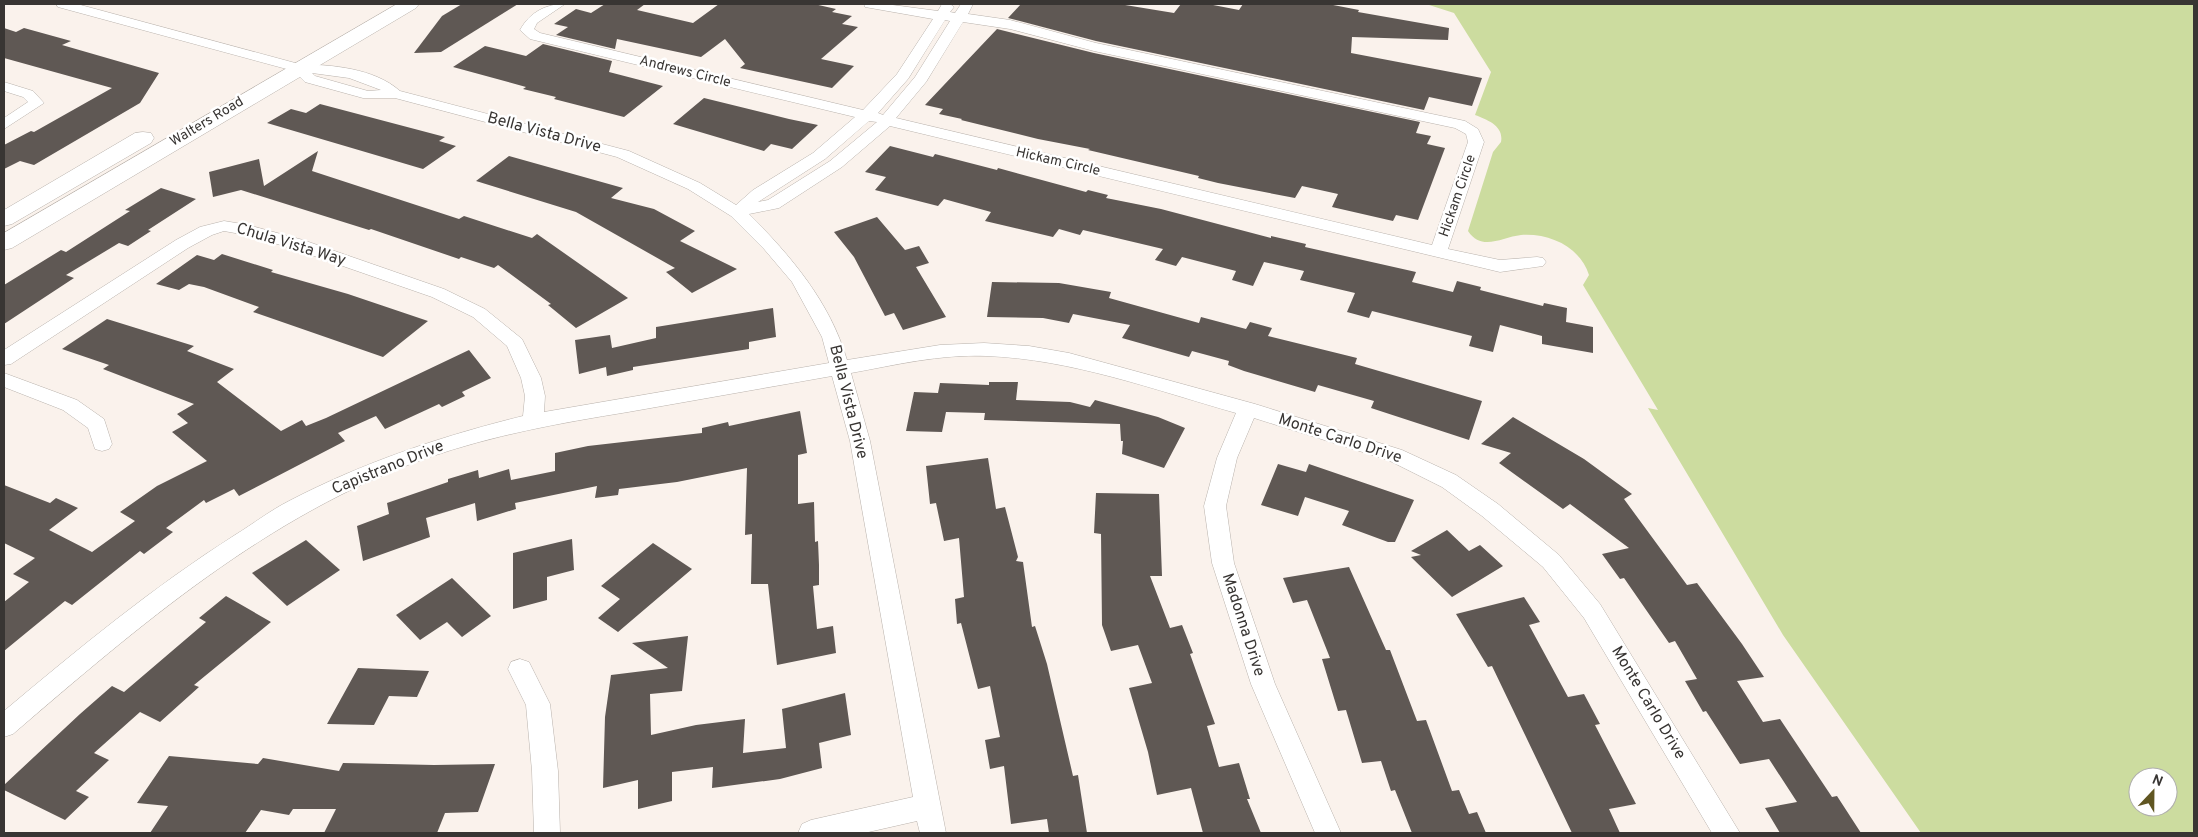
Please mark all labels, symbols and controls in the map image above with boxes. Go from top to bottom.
street label: Andrews Circle [637,52,733,92]
street label: Walters Road [167,93,247,151]
street label: Bella Vista Drive [485,108,603,158]
street label: Hickam Circle [1014,144,1102,180]
street label: Hickam Circle [1436,153,1480,239]
street label: Chula Vista Way [234,219,348,271]
street label: Bella Vista Drive [824,343,872,461]
street label: Monte Carlo Drive [1276,410,1404,468]
street label: Capistrano Drive [329,436,447,500]
street label: Madonna Drive [1217,571,1269,679]
street label: Monte Carlo Drive [1606,643,1690,763]
north arrow [2128,767,2178,817]
text: N [2149,772,2165,791]

